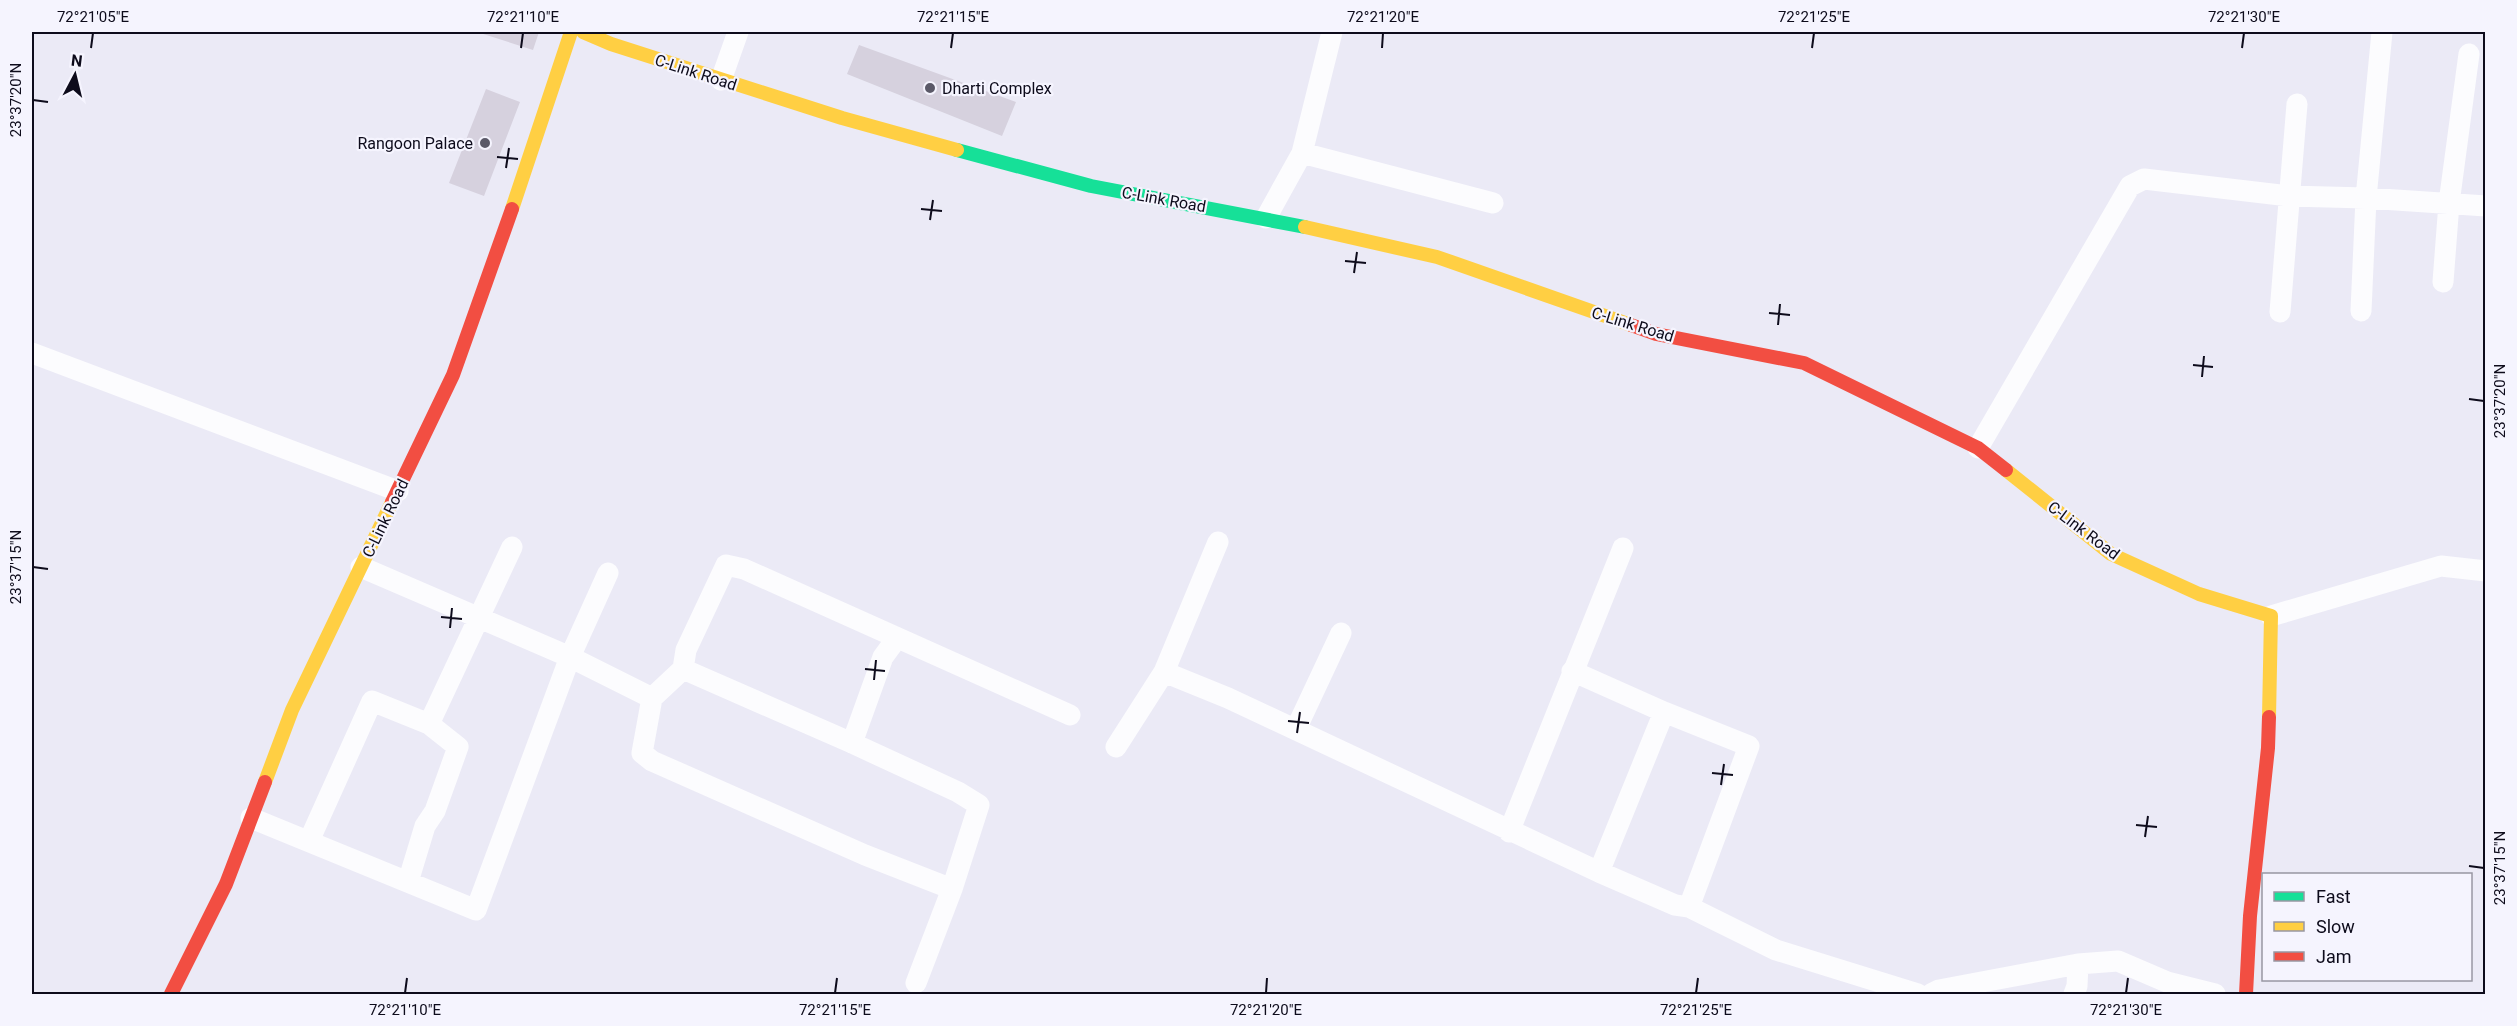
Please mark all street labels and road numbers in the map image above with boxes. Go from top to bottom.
street label: C-Link Road [653,50,739,95]
street label: C-Link Road [1120,183,1207,216]
street label: C-Link Road [1589,303,1676,346]
street label: C-Link Road [358,476,413,561]
street label: C-Link Road [2044,497,2123,564]

